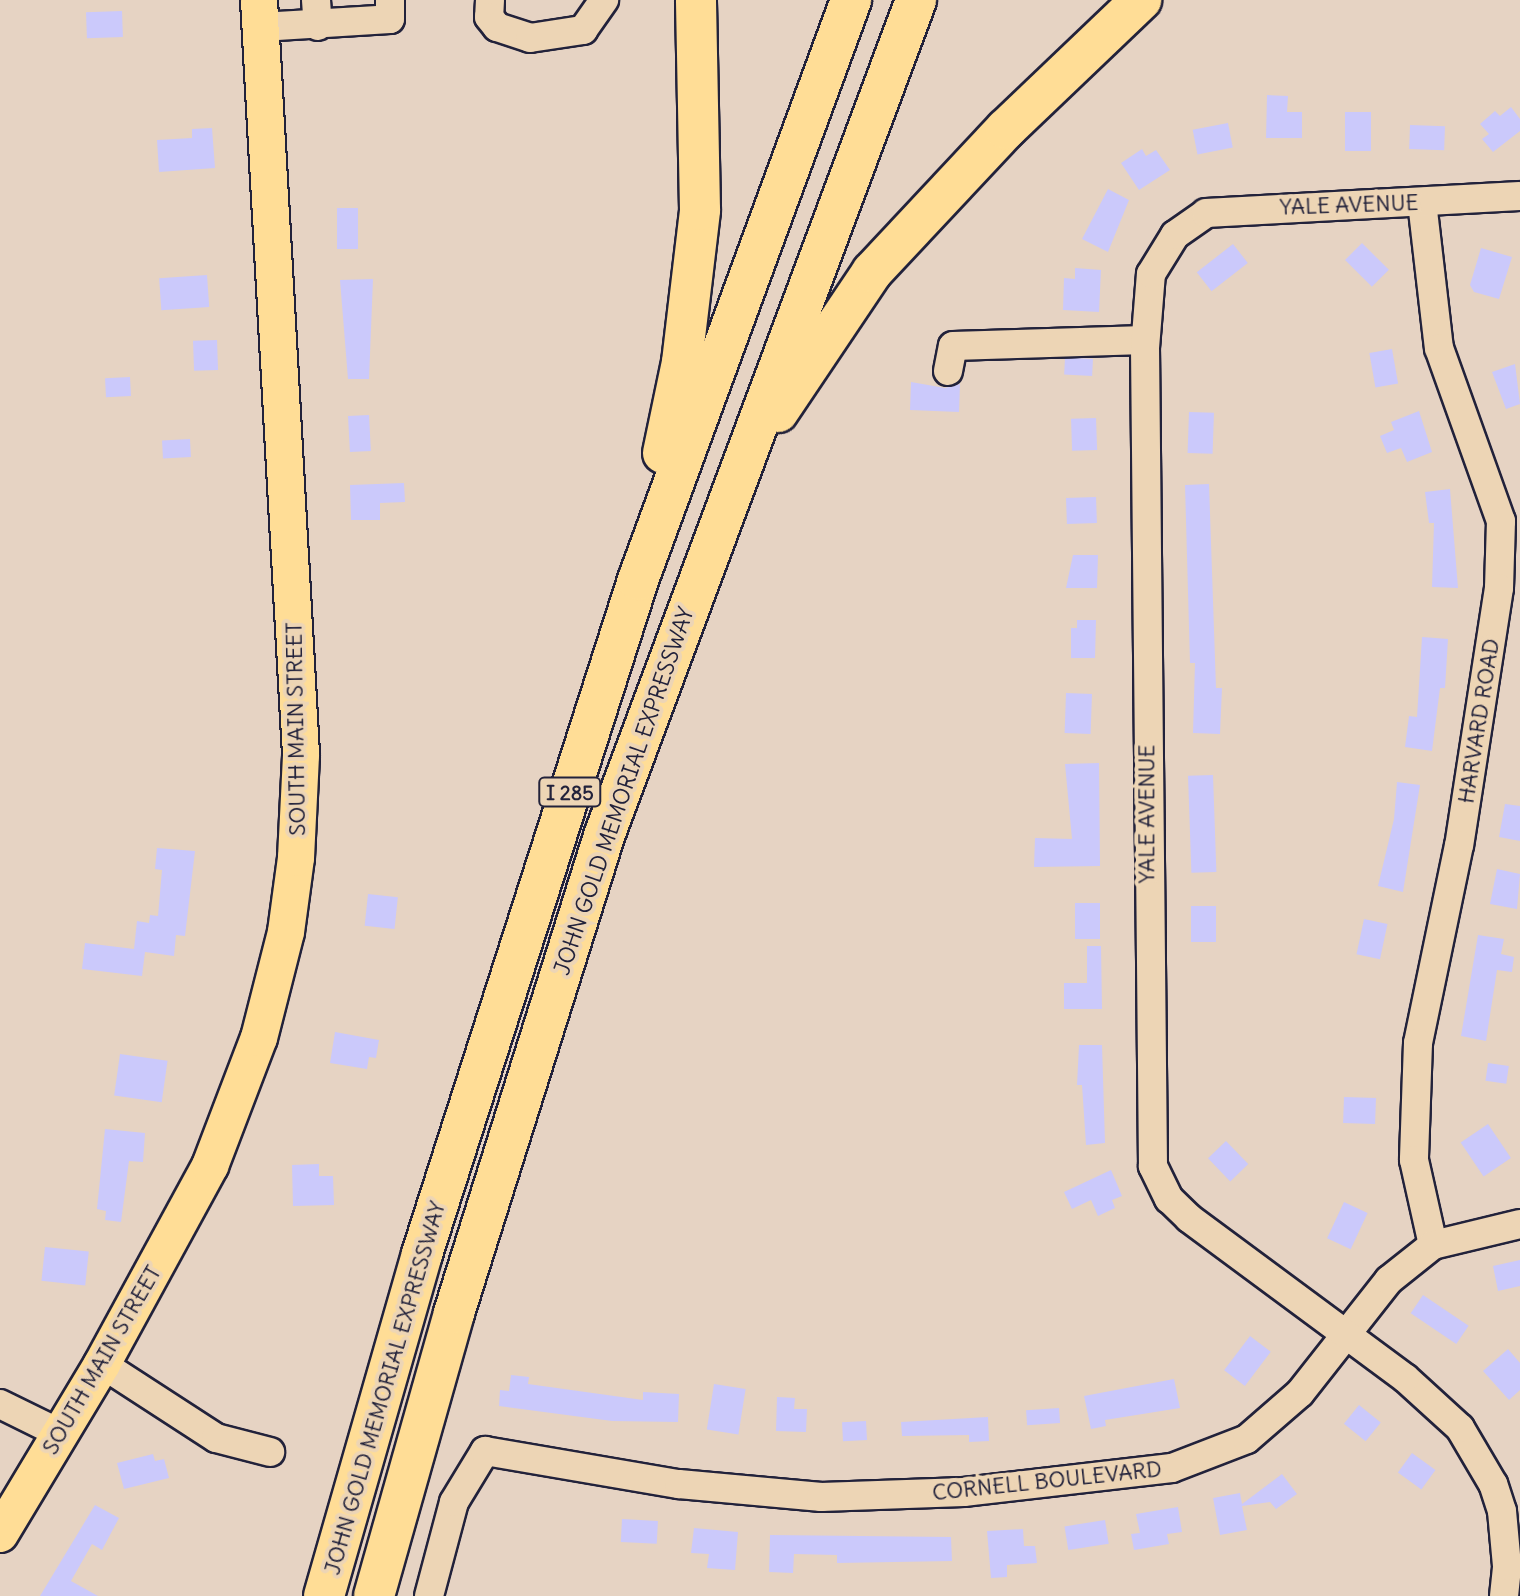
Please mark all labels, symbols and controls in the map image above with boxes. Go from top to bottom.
street label: YALE AVENUE [1279,189,1419,221]
street label: JOHN GOLD MEMORIAL EXPRESSWAY [549,604,699,978]
street label: SOUTH MAIN STREET [281,622,311,836]
street label: HARVARD ROAD [1453,637,1505,805]
street label: YALE AVENUE [1134,745,1160,883]
road number: I 285 [538,776,602,808]
street label: JOHN GOLD MEMORIAL EXPRESSWAY [319,1198,451,1578]
street label: SOUTH MAIN STREET [37,1261,167,1459]
street label: CORNELL BOULEVARD [931,1456,1163,1506]

